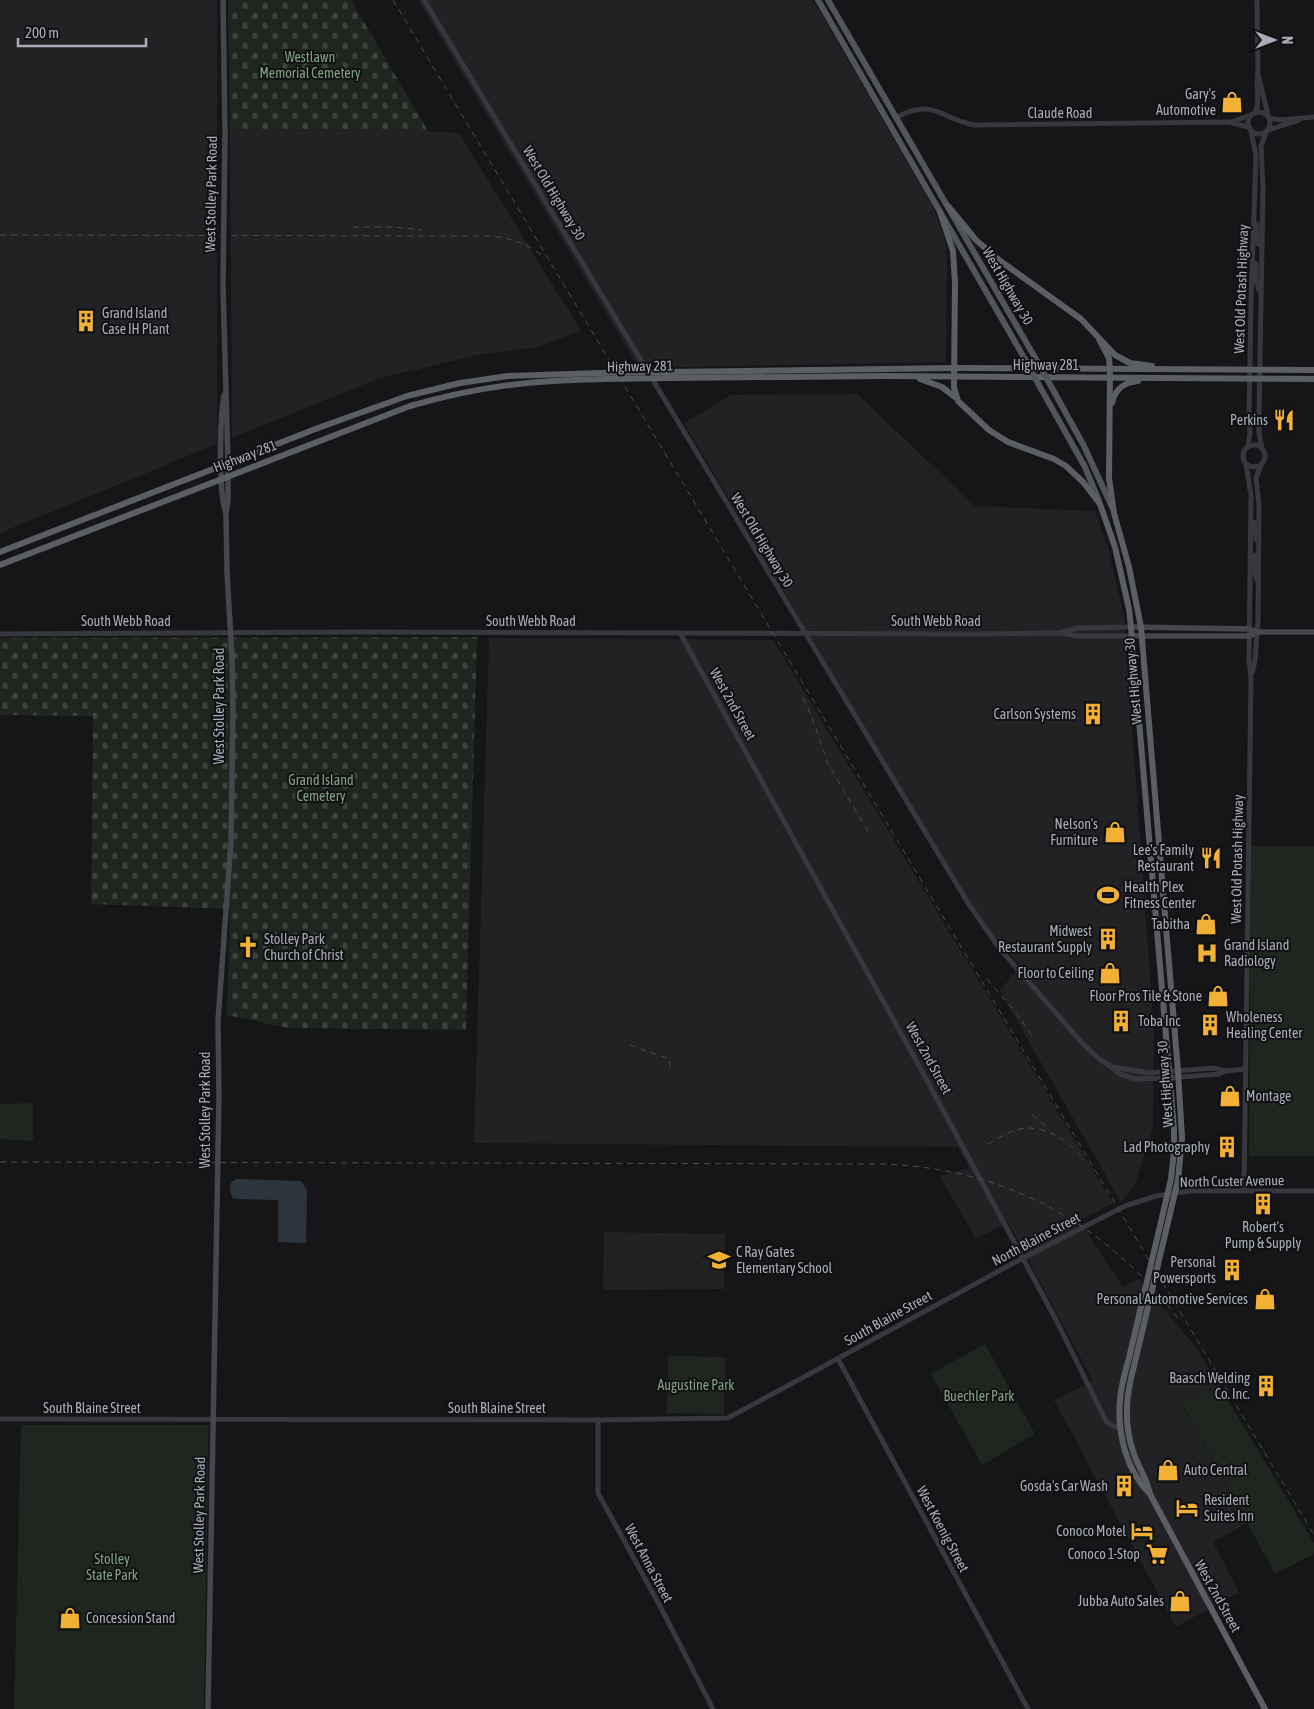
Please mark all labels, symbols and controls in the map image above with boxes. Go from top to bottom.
scale bar [18,15,145,47]
north arrow [1249,15,1299,65]
text: 200 m [25,24,59,41]
text: N [1279,36,1295,44]
park label: Westlawn Memorial Cemetery [259,49,361,81]
place label: Gary's Automotive [1156,86,1216,118]
shop icon: Gary's Automotive [1219,89,1245,115]
street label: Claude Road [1028,105,1092,121]
street label: West Stolley Park Road [202,136,220,252]
street label: West Old Highway 30 [520,143,589,243]
street label: West Old Potash Highway [1231,224,1251,354]
street label: West Highway 30 [979,244,1037,328]
place label: Grand Island Case IH Plant [102,305,170,337]
building icon: Grand Island Case IH Plant [73,308,99,334]
street label: Highway 281 [607,357,673,375]
street label: Highway 281 [1013,357,1079,373]
restaurant icon: Perkins [1271,407,1297,433]
place label: Perkins [1230,412,1268,428]
street label: Highway 281 [211,437,279,475]
street label: West Old Highway 30 [728,490,797,590]
street label: South Webb Road [81,613,171,629]
street label: South Webb Road [486,613,576,629]
street label: South Webb Road [891,613,981,629]
street label: West Highway 30 [1121,637,1145,725]
street label: West Stolley Park Road [211,648,227,764]
street label: West 2nd Street [707,665,759,743]
building icon: Carlson Systems [1080,701,1106,727]
place label: Carlson Systems [993,706,1076,722]
park label: Grand Island Cemetery [288,772,354,804]
street label: West Old Potash Highway [1228,794,1246,924]
place label: Nelson's Furniture [1050,816,1098,848]
shop icon: Nelson's Furniture [1102,819,1128,845]
place label: Lee's Family Restaurant [1133,842,1194,874]
restaurant icon: Lee's Family Restaurant [1198,845,1224,871]
place label: Health Plex Fitness Center [1124,879,1197,911]
sports icon: Health Plex Fitness Center [1095,882,1121,908]
shop icon: Tabitha [1193,911,1219,937]
place label: Tabitha [1151,916,1190,932]
place label: Midwest Restaurant Supply [998,923,1092,955]
building icon: Midwest Restaurant Supply [1095,926,1121,952]
place label: Stolley Park Church of Christ [264,931,344,963]
church icon: Stolley Park Church of Christ [235,934,261,960]
place label: Grand Island Radiology [1224,937,1289,969]
hospital icon: Grand Island Radiology [1194,940,1220,966]
shop icon: Floor to Ceiling [1097,960,1123,986]
place label: Floor to Ceiling [1018,965,1094,981]
shop icon: Floor Pros Tile & Stone [1205,983,1231,1009]
place label: Floor Pros Tile & Stone [1090,988,1202,1004]
building icon: Toba Inc [1108,1008,1134,1034]
place label: Wholeness Healing Center [1226,1009,1303,1041]
building icon: Wholeness Healing Center [1197,1012,1223,1038]
place label: Toba Inc [1138,1013,1181,1029]
street label: West 2nd Street [903,1019,955,1097]
street label: West Highway 30 [1154,1040,1176,1128]
street label: West Stolley Park Road [197,1052,213,1168]
shop icon: Montage [1217,1083,1243,1109]
place label: Montage [1246,1088,1291,1104]
building icon: Lad Photography [1214,1134,1240,1160]
place label: Lad Photography [1123,1139,1210,1155]
street label: North Custer Avenue [1180,1172,1284,1190]
building icon: Robert's Pump & Supply [1250,1191,1276,1217]
street label: North Blaine Street [989,1209,1083,1269]
place label: Robert's Pump & Supply [1225,1219,1302,1251]
place label: C Ray Gates Elementary School [736,1244,832,1276]
school or university icon: C Ray Gates Elementary School [706,1247,732,1273]
place label: Personal Powersports [1153,1254,1216,1286]
building icon: Personal Powersports [1219,1257,1245,1283]
shop icon: Personal Automotive Services [1252,1286,1278,1312]
street label: South Blaine Street [841,1287,935,1349]
place label: Personal Automotive Services [1097,1291,1248,1307]
place label: Baasch Welding Co. Inc. [1169,1370,1250,1402]
building icon: Baasch Welding Co. Inc. [1253,1373,1279,1399]
park label: Augustine Park [657,1377,735,1393]
park label: Buechler Park [943,1388,1015,1404]
street label: South Blaine Street [43,1400,141,1416]
street label: South Blaine Street [448,1400,546,1416]
street label: West Stolley Park Road [190,1457,208,1573]
shop icon: Auto Central [1155,1457,1181,1483]
place label: Auto Central [1184,1462,1248,1478]
building icon: Gosda's Car Wash [1111,1473,1137,1499]
place label: Gosda's Car Wash [1020,1478,1108,1494]
street label: West Koenig Street [914,1483,972,1575]
place label: Resident Suites Inn [1204,1492,1254,1524]
hotel icon: Resident Suites Inn [1174,1495,1200,1521]
hotel icon: Conoco Motel [1129,1518,1155,1544]
street label: West Anna Street [622,1521,676,1605]
place label: Conoco Motel [1056,1523,1126,1539]
supermarket icon: Conoco 1-Stop [1144,1541,1170,1567]
place label: Conoco 1-Stop [1068,1546,1140,1562]
park label: Stolley State Park [86,1551,138,1583]
street label: West 2nd Street [1192,1557,1244,1635]
shop icon: Jubba Auto Sales [1167,1588,1193,1614]
place label: Jubba Auto Sales [1078,1593,1164,1609]
shop icon: Concession Stand [57,1605,83,1631]
place label: Concession Stand [86,1610,175,1626]

